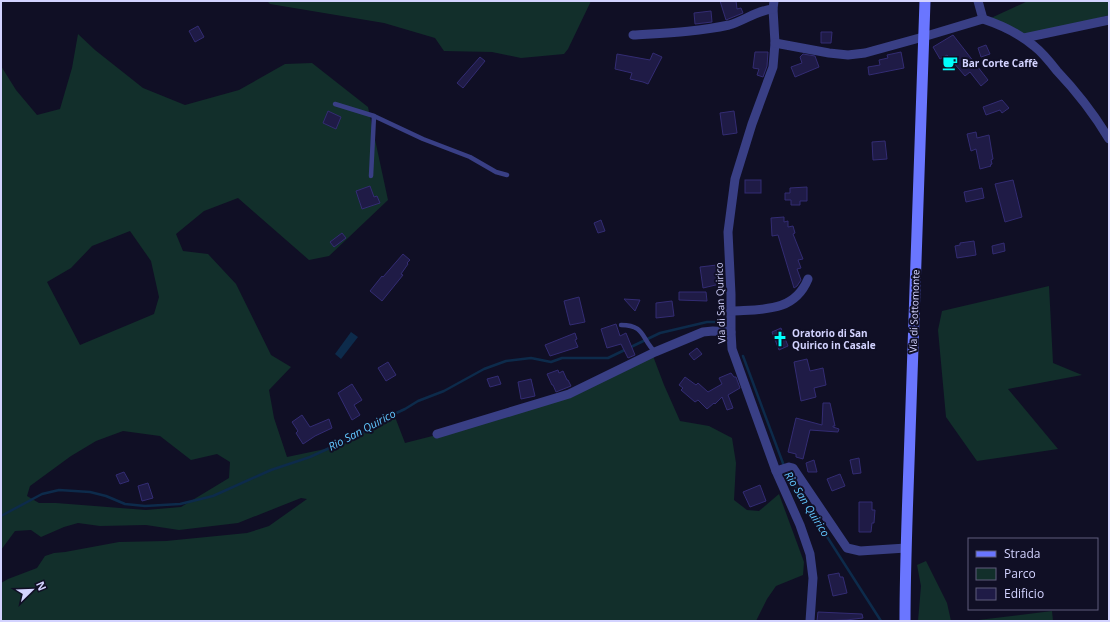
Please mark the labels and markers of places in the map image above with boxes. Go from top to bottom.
cafe icon: Bar Corte Caffè [941,54,959,72]
place label: Bar Corte Caffè [962,56,1038,70]
place label: Oratorio di San Quirico in Casale [792,326,876,352]
church icon: Oratorio di San Quirico in Casale [771,330,789,348]

